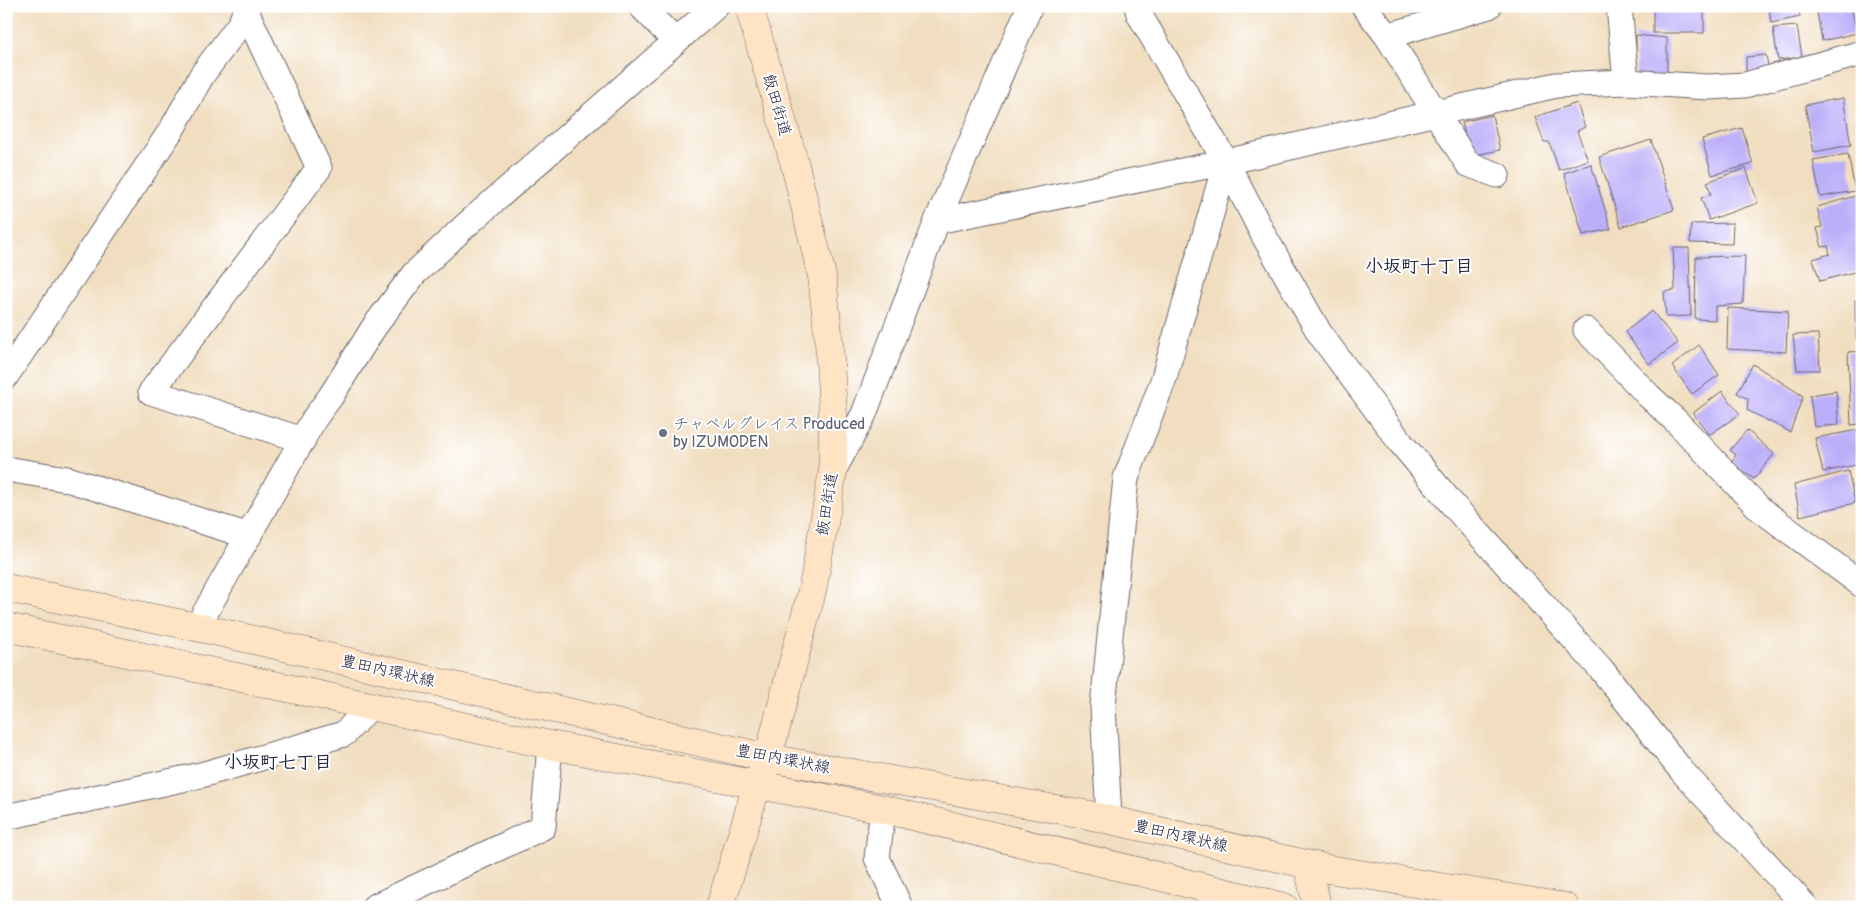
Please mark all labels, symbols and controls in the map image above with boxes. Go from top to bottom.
street label: 飯田街道 [759,71,795,139]
district label: 小坂町十丁目 [1365,255,1473,278]
place label: チャペルグレイス Produced by IZUMODEN [673,414,865,452]
marker: チャペルグレイス Produced by IZUMODEN [657,427,669,439]
street label: 飯田街道 [812,471,842,537]
street label: 豊田内環状線 [339,650,437,692]
street label: 豊田内環状線 [734,740,832,778]
district label: 小坂町七丁目 [224,751,332,774]
street label: 豊田内環状線 [1132,815,1230,857]

